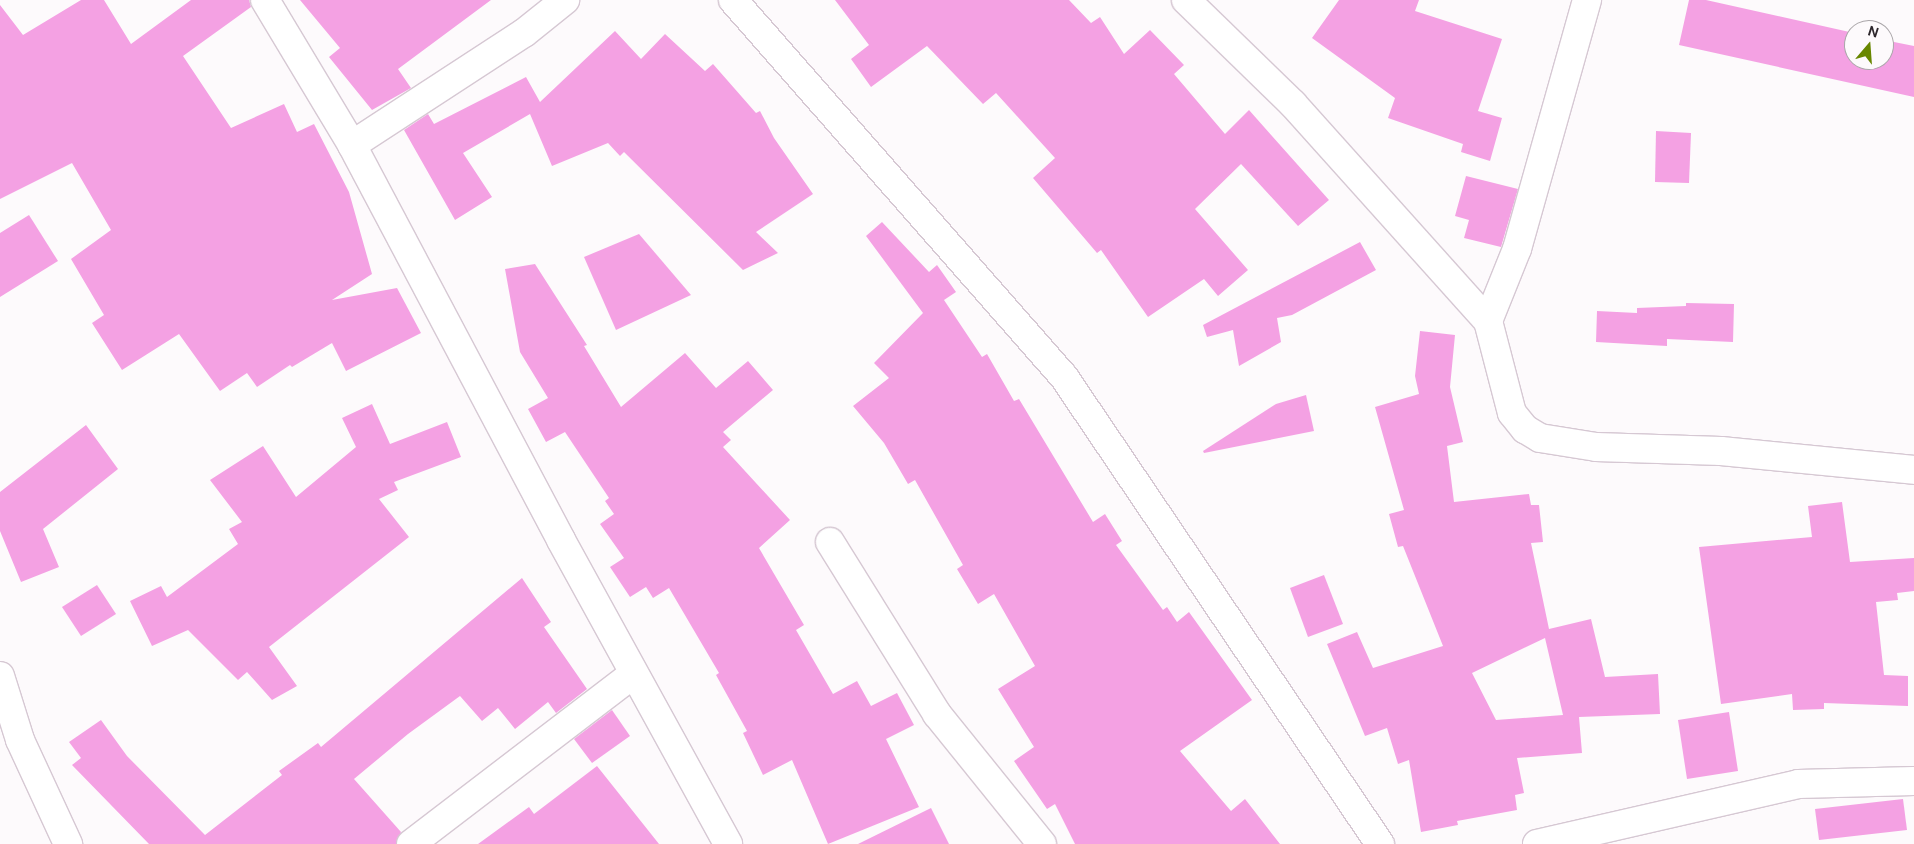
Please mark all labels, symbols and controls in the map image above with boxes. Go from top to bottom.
north arrow [1844,20,1894,70]
text: N [1866,22,1881,42]

